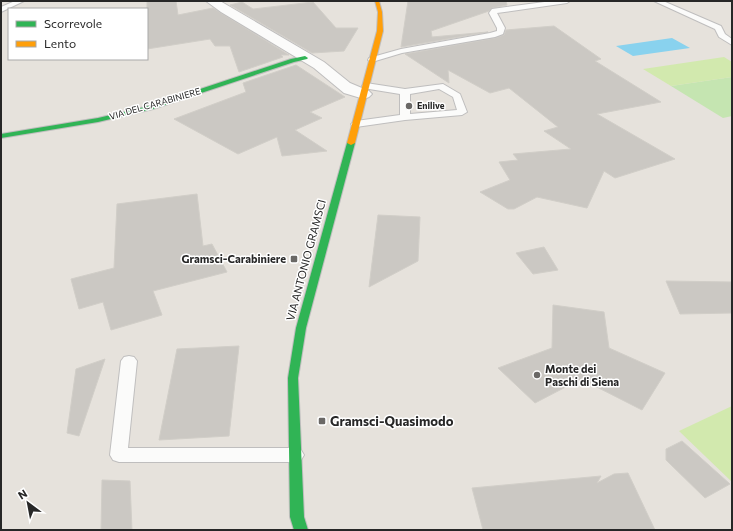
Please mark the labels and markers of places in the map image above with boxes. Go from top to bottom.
place label: Enilive [417,100,445,111]
marker: Enilive [404,101,414,111]
place label: Gramsci-Carabiniere [181,252,286,265]
marker: Gramsci-Carabiniere [289,254,299,264]
place label: Monte dei Paschi di Siena [545,362,619,388]
marker: Monte dei Paschi di Siena [532,370,542,380]
place label: Gramsci-Quasimodo [330,413,454,429]
marker: Gramsci-Quasimodo [317,416,327,426]

